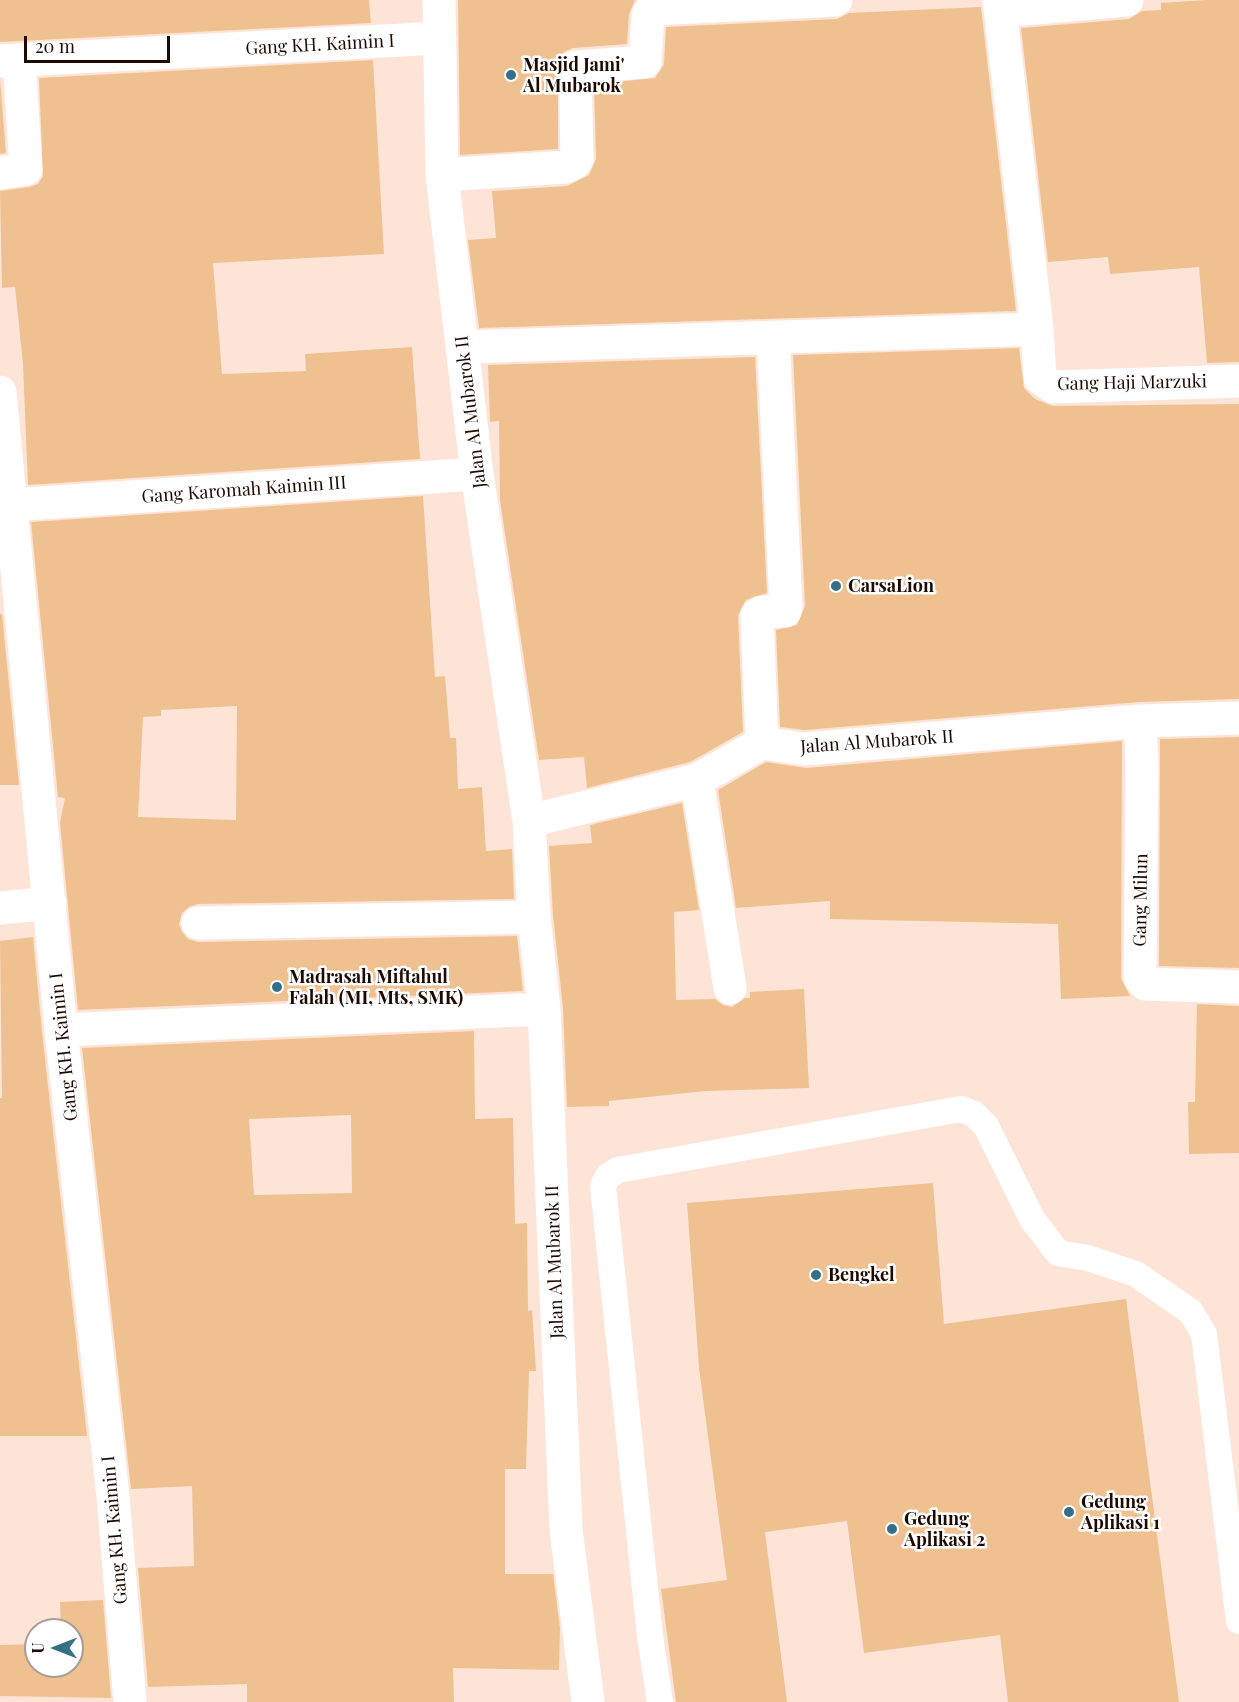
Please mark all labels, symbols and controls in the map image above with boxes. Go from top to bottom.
scale bar [27,24,172,62]
street label: Gang KH. Kaimin I [245,30,395,60]
text: 20 m [35,34,75,58]
place label: Masjid Jami' Al Mubarok [523,54,624,97]
marker: Masjid Jami' Al Mubarok [504,68,518,82]
street label: Jalan Al Mubarok II [451,334,491,490]
street label: Gang Haji Marzuki [1057,371,1207,395]
street label: Gang Karomah Kaimin III [141,472,347,508]
place label: CarsaLion [848,575,934,597]
marker: CarsaLion [829,579,843,593]
street label: Jalan Al Mubarok II [800,726,954,758]
street label: Gang Milun [1129,853,1153,947]
place label: Madrasah Miftahul Falah (MI, Mts, SMK) [289,966,463,1008]
street label: Gang KH. Kaimin I [45,972,83,1122]
marker: Madrasah Miftahul Falah (MI, Mts, SMK) [270,980,284,994]
street label: Jalan Al Mubarok II [542,1185,568,1339]
place label: Bengkel [828,1264,895,1286]
marker: Bengkel [809,1268,823,1282]
street label: Gang KH. Kaimin I [98,1455,132,1605]
place label: Gedung Aplikasi 1 [1081,1491,1160,1534]
marker: Gedung Aplikasi 1 [1062,1505,1076,1519]
place label: Gedung Aplikasi 2 [904,1508,985,1550]
marker: Gedung Aplikasi 2 [885,1522,899,1536]
north arrow [24,1618,84,1678]
text: U [27,1642,48,1654]

